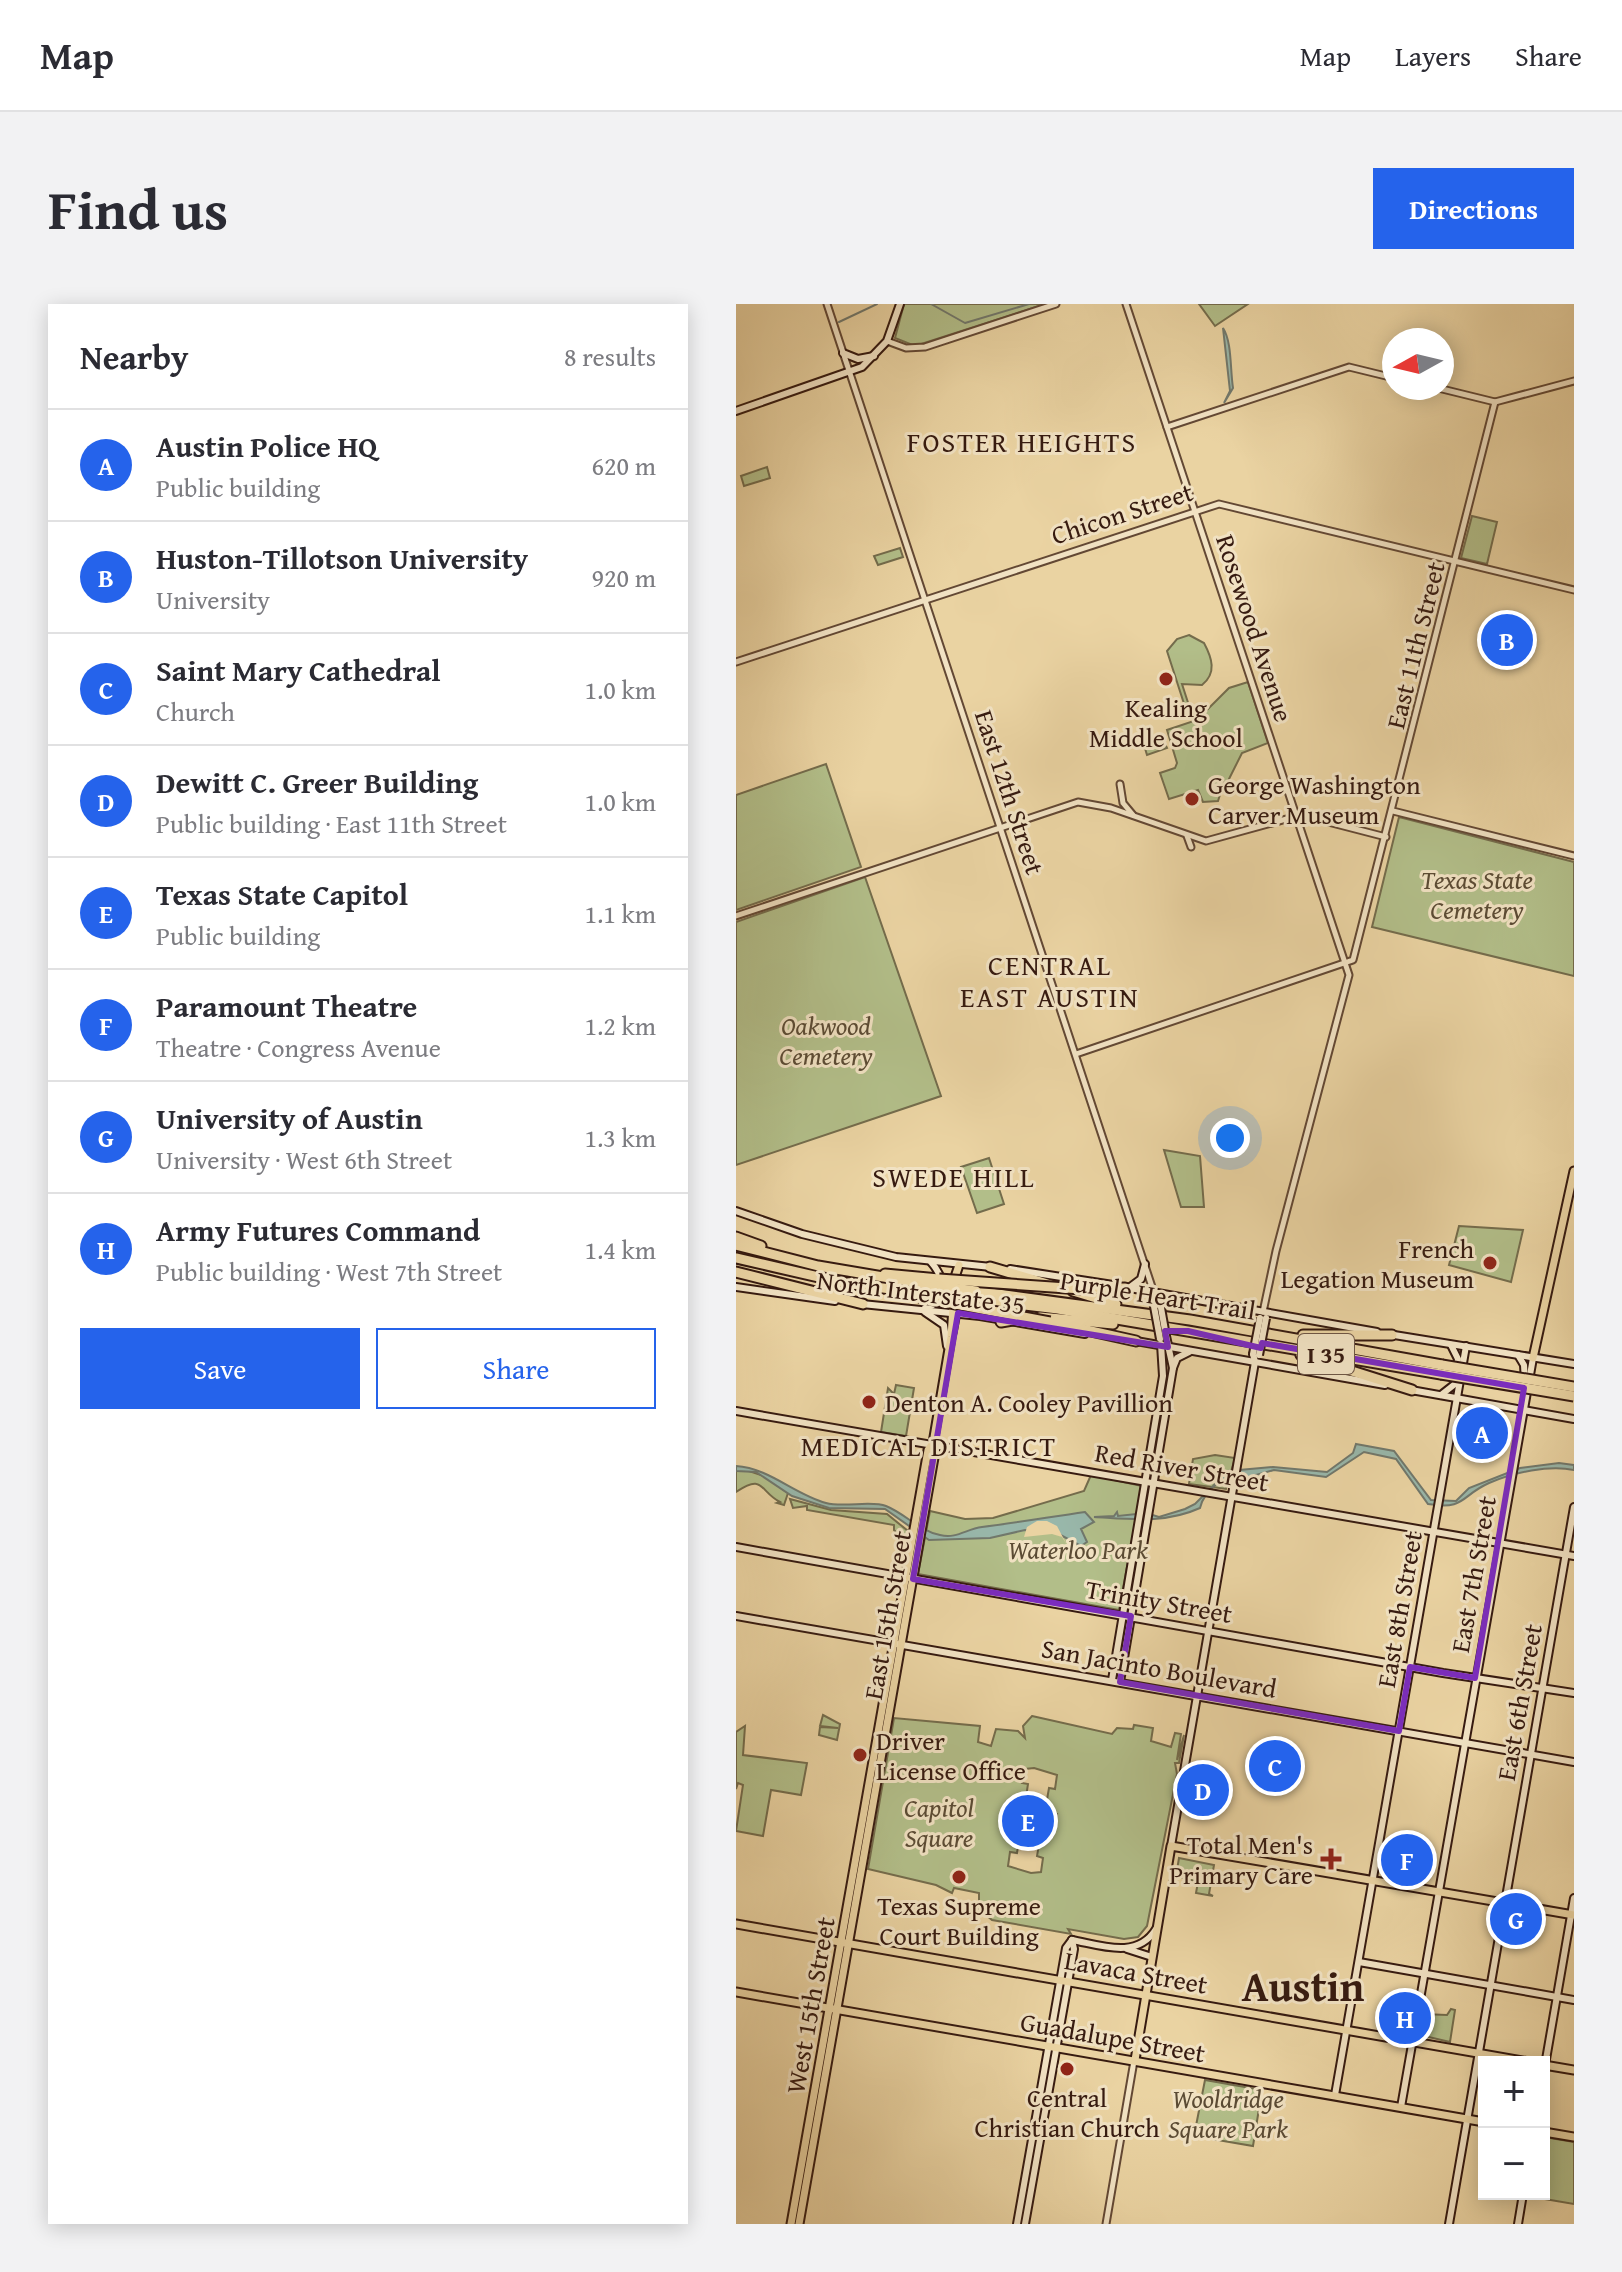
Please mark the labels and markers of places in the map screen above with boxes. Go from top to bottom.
pin: B [1481,610,1533,670]
marker: Kealing Middle School [1157,670,1175,688]
place label: Kealing Middle School [1089,688,1243,757]
place label: George Washington Carver Museum [1208,765,1421,834]
marker: George Washington Carver Museum [1183,790,1201,808]
place label: French Legation Museum [1281,1229,1474,1298]
marker: French Legation Museum [1481,1254,1499,1272]
place label: Denton A. Cooley Pavillion [885,1383,1173,1422]
marker: Denton A. Cooley Pavillion [860,1393,878,1411]
pin: A [1456,1403,1508,1463]
place label: Driver License Office [876,1721,1026,1790]
pin: C [1249,1736,1301,1796]
marker: Driver License Office [851,1746,869,1764]
pin: D [1177,1760,1229,1820]
pin: E [1002,1791,1054,1851]
place label: Total Men's Primary Care [1169,1825,1313,1894]
pin: F [1381,1830,1433,1890]
marker: Total Men's Primary Care [1320,1848,1342,1870]
marker: Texas Supreme Court Building [950,1868,968,1886]
place label: Texas Supreme Court Building [877,1886,1041,1955]
pin: G [1490,1889,1542,1949]
pin: H [1379,1988,1431,2048]
marker: Central Christian Church [1058,2060,1076,2078]
place label: Central Christian Church [974,2078,1160,2147]

